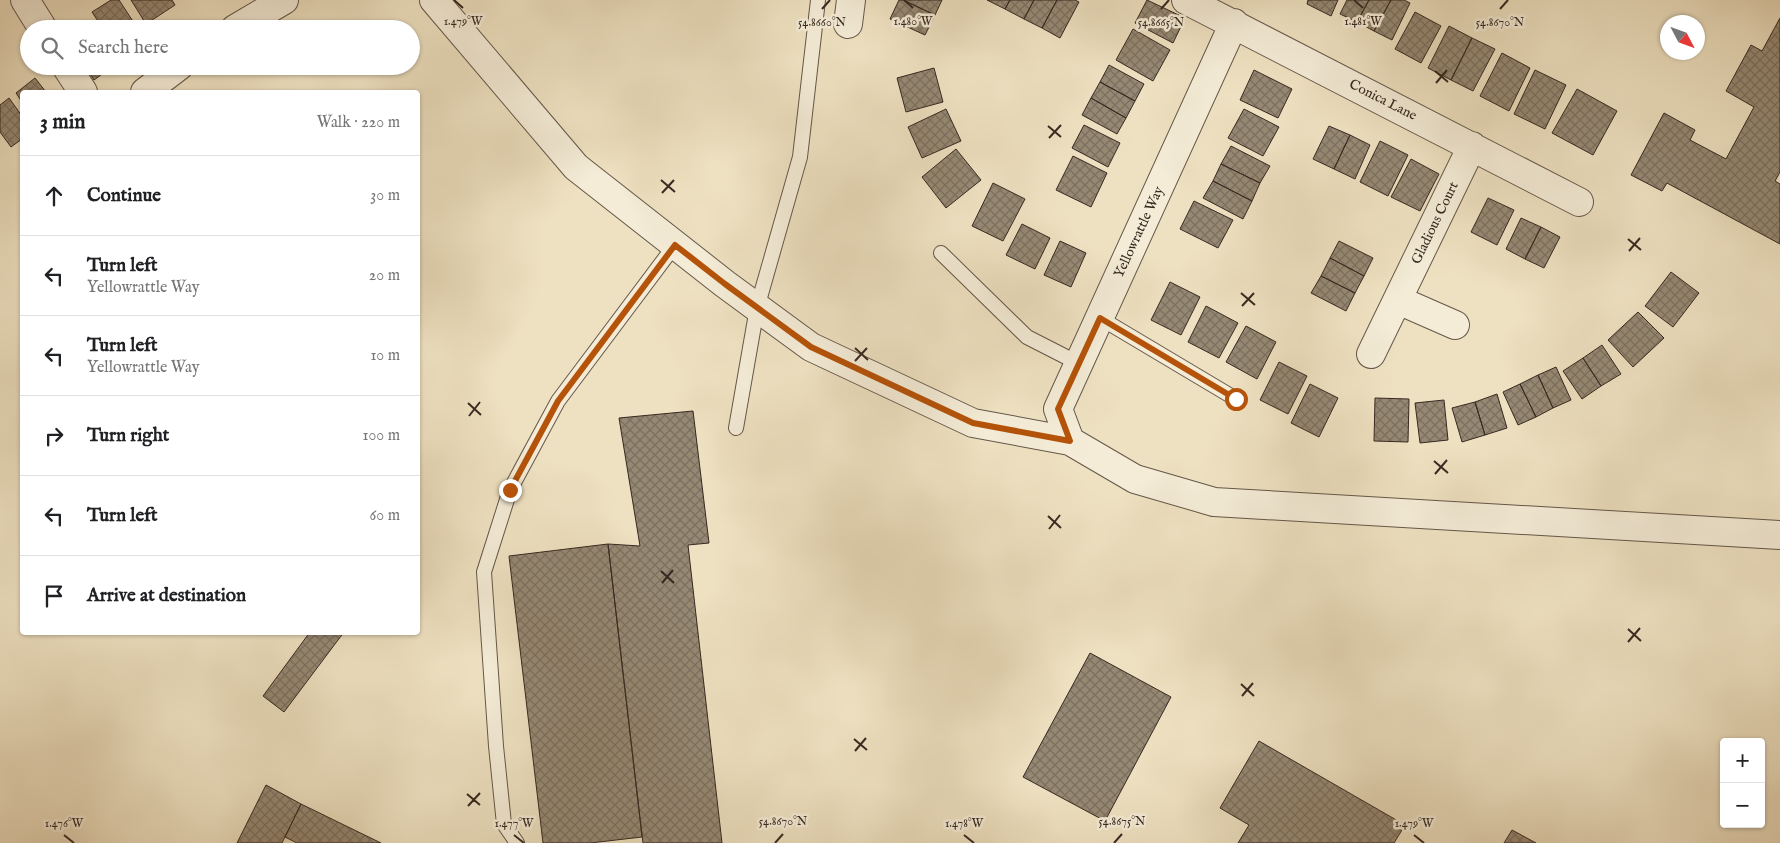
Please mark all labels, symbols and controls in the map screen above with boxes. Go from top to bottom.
text: 1.479°W [444,14,483,29]
text: 1.480°W [894,14,933,29]
text: 1.481°W [1344,14,1382,29]
text: 54.8660°N [798,15,847,30]
text: 54.8665°N [1138,15,1185,30]
text: 54.8670°N [1476,15,1525,30]
north arrow [1660,15,1705,60]
search box [20,20,420,75]
icon: search [38,34,66,62]
text: Search here [78,36,169,60]
street label: Conica Lane [1346,75,1420,125]
text: 3 min [40,109,85,136]
text: Walk · 220 m [317,113,400,133]
street label: Gladious Court [1407,179,1463,267]
icon: ahead [40,182,68,210]
street label: Yellowrattle Way [1110,183,1168,281]
text: Continue [87,184,161,208]
text: 30 m [370,186,400,206]
text: Turn left [87,254,158,278]
icon: left [40,262,68,290]
text: 20 m [369,266,400,286]
text: Yellowrattle Way [87,278,200,298]
text: Turn left [87,334,158,358]
icon: left [40,342,68,370]
text: 10 m [370,346,400,366]
text: Yellowrattle Way [87,358,200,378]
route start [1225,388,1248,411]
icon: right [40,422,68,450]
text: Turn right [87,424,169,448]
text: 100 m [363,426,400,446]
route end [499,479,522,502]
icon: left [40,502,68,530]
text: Turn left [87,504,158,528]
text: 60 m [370,506,400,526]
icon: arrive [40,582,68,610]
text: Arrive at destination [87,584,246,608]
map controls [1720,738,1765,828]
button: + [1720,738,1765,783]
button: − [1720,783,1765,828]
text: 54.8670°N [759,814,808,829]
text: 54.8675°N [1099,814,1146,829]
text: 1.476°W [45,816,84,831]
text: 1.477°W [494,816,534,831]
text: 1.478°W [945,816,984,831]
text: 1.479°W [1395,816,1434,831]

